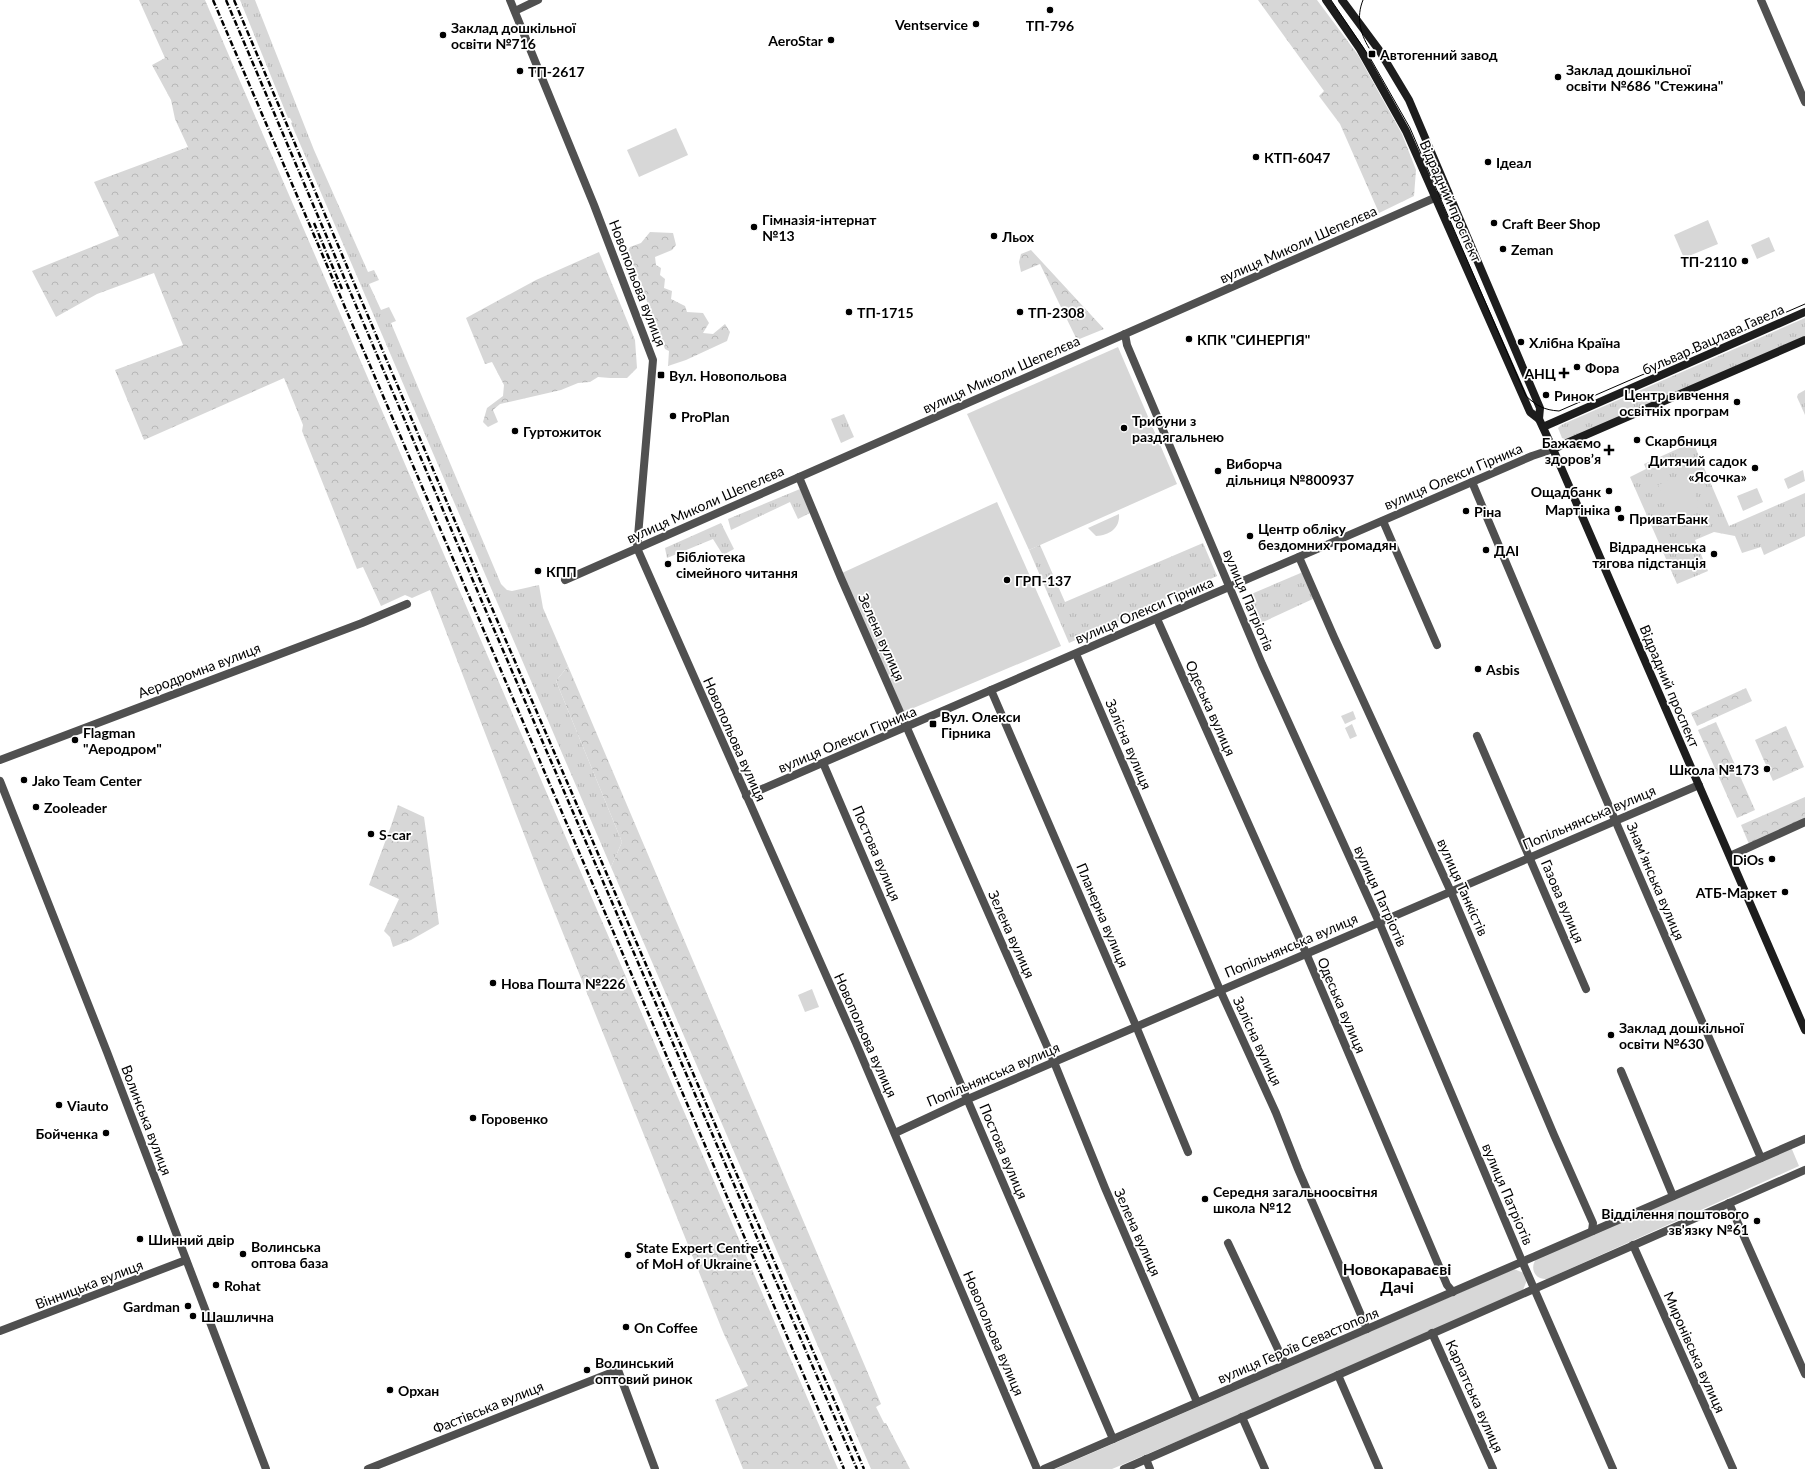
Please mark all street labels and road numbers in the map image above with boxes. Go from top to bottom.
street label: Відрадний проспект [1416,137,1486,265]
street label: вулиця Миколи Шепелєва [1217,202,1379,286]
street label: Новопольова вулиця [606,217,670,349]
street label: бульвар Вацлава Гавела [1639,300,1787,378]
street label: вулиця Миколи Шепелєва [920,332,1082,416]
street label: вулиця Олекси Гірника [1381,439,1525,513]
street label: вулиця Миколи Шепелєва [624,462,786,546]
street label: вулиця Патріотів [1220,547,1278,653]
street label: вулиця Олекси Гірника [1072,573,1216,647]
street label: Зелена вулиця [855,590,909,684]
street label: Відрадний проспект [1636,622,1704,750]
street label: Аеродромна вулиця [135,639,263,701]
street label: Одеська вулиця [1182,658,1240,758]
street label: Новопольова вулиця [700,674,770,804]
street label: Залісна вулиця [1102,696,1156,792]
street label: вулиця Олекси Гірника [775,702,919,776]
street label: Попільнянська вулиця [1520,781,1658,853]
street label: Постова вулиця [849,803,905,903]
street label: Знамʼянська вулиця [1623,819,1689,943]
street label: вулиця Танкістів [1434,836,1492,938]
street label: вулиця Патріотів [1351,843,1411,949]
street label: Газова вулиця [1538,857,1588,945]
street label: Планерна вулиця [1073,860,1133,970]
street label: Зелена вулиця [985,887,1039,981]
street label: Попільнянська вулиця [1222,909,1360,981]
street label: Одеська вулиця [1314,954,1370,1056]
street label: Новопольова вулиця [831,970,901,1100]
street label: Залісна вулиця [1230,994,1286,1088]
street label: Попільнянська вулиця [924,1038,1062,1110]
street label: Волинська вулиця [118,1062,176,1178]
street label: Постова вулиця [976,1101,1032,1201]
street label: вулиця Патріотів [1479,1141,1537,1247]
street label: Зелена вулиця [1111,1185,1165,1279]
street label: Вінницька вулиця [33,1256,145,1312]
street label: Новопольова вулиця [960,1268,1028,1398]
street label: Миронівська вулиця [1661,1289,1729,1415]
street label: вулиця Героїв Севастополя [1215,1303,1381,1387]
street label: Карпатська вулиця [1442,1337,1508,1455]
street label: Фастівська вулиця [430,1377,546,1437]

